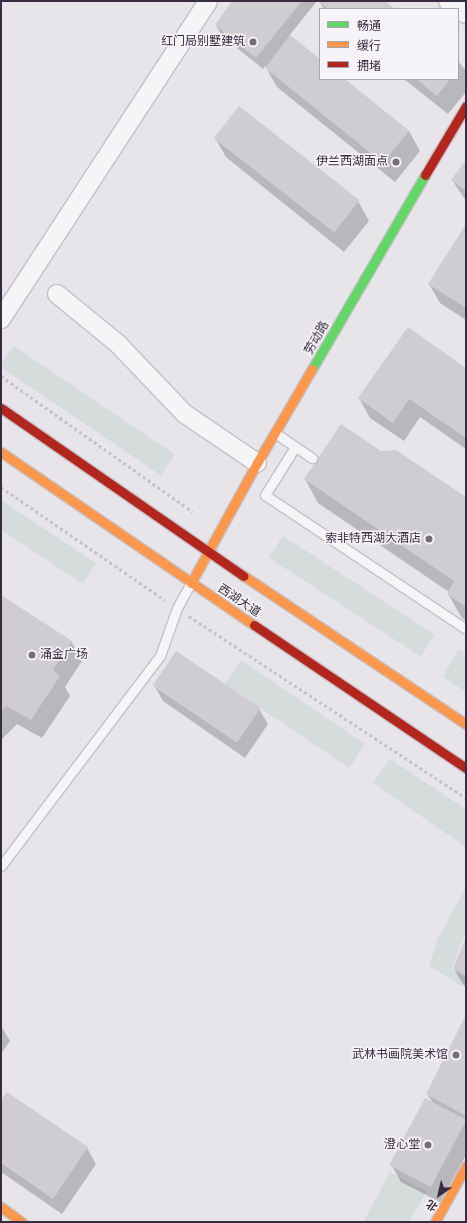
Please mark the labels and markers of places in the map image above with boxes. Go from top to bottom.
place label: 红门局别墅建筑 [161,35,245,49]
marker: 红门局别墅建筑 [248,37,258,47]
place label: 伊兰西湖面点 [316,155,388,169]
marker: 伊兰西湖面点 [391,157,401,167]
place label: 索非特西湖大酒店 [325,532,421,546]
marker: 索非特西湖大酒店 [424,534,434,544]
place label: 涌金广场 [40,648,88,662]
marker: 涌金广场 [27,650,37,660]
place label: 武林书画院美术馆 [352,1048,448,1062]
marker: 武林书画院美术馆 [451,1050,461,1060]
place label: 澄心堂 [384,1138,420,1152]
marker: 澄心堂 [423,1140,433,1150]

